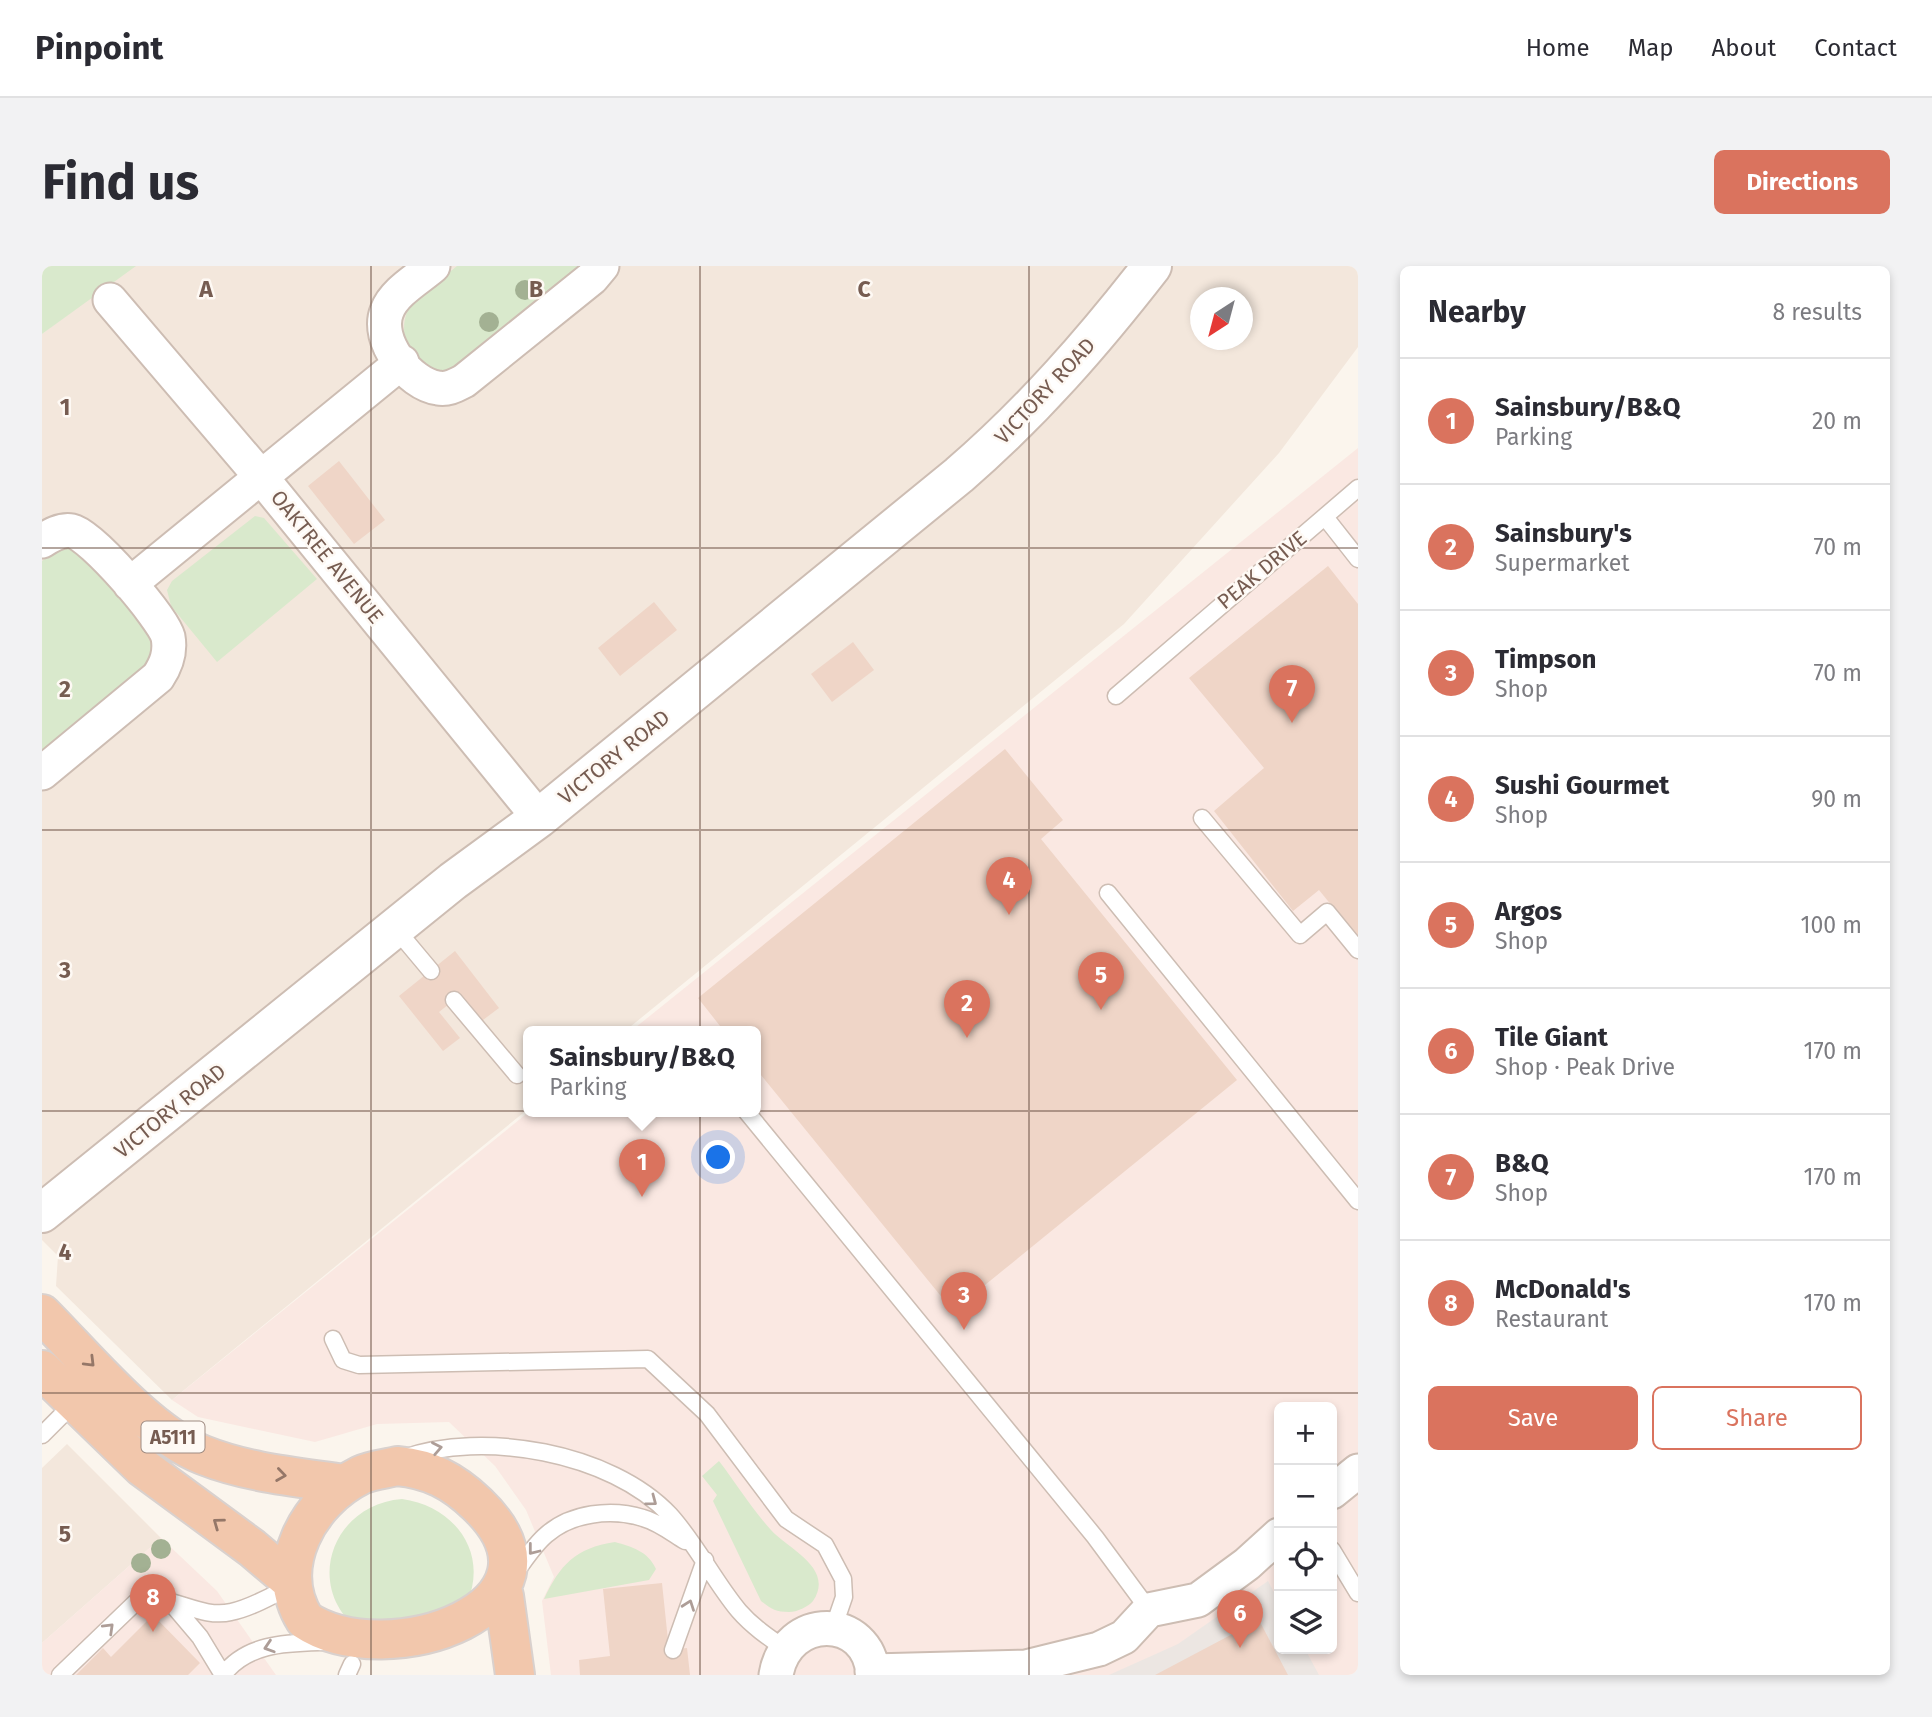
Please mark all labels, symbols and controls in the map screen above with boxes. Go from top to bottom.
text: Pinpoint [35,28,163,68]
text: Home [1526,34,1590,62]
text: Map [1628,34,1674,62]
text: About [1712,34,1776,62]
text: Contact [1814,34,1897,62]
button: Directions [1714,150,1890,214]
text: Find us [42,153,199,212]
text: A [198,275,213,303]
text: B [529,275,543,303]
text: C [857,275,871,303]
north arrow [1190,287,1253,350]
text: Nearby [1428,294,1526,330]
text: 8 results [1773,298,1862,326]
street label: VICTORY ROAD [989,332,1101,450]
text: Sainsbury/B&Q [1495,392,1681,423]
text: 1 [60,393,70,421]
text: 1 [1446,407,1456,435]
text: 20 m [1812,407,1862,435]
text: Parking [1495,423,1572,451]
street label: OAKTREE AVENUE [265,485,389,629]
text: Sainsbury's [1495,518,1632,549]
street label: PEAK DRIVE [1212,525,1312,615]
text: 2 [1445,533,1457,561]
text: 70 m [1813,533,1862,561]
text: Supermarket [1495,549,1630,577]
text: Timpson [1495,644,1597,675]
text: 3 [1445,659,1457,687]
text: 70 m [1813,659,1862,687]
pin: 7 [1269,665,1315,723]
text: 2 [59,675,71,703]
text: Shop [1495,675,1548,703]
street label: VICTORY ROAD [553,704,675,810]
text: Sushi Gourmet [1495,770,1669,801]
text: 4 [1445,785,1458,813]
text: 90 m [1811,785,1862,813]
text: Shop [1495,801,1548,829]
pin: 4 [986,857,1032,915]
text: Argos [1495,896,1562,927]
text: 5 [1445,911,1457,939]
text: 100 m [1801,911,1862,939]
text: Shop [1495,927,1548,955]
pin: 5 [1078,952,1124,1010]
text: 3 [58,956,71,984]
pin: 2 [944,980,990,1038]
text: Tile Giant [1495,1022,1608,1053]
popup [523,1026,761,1117]
text: 6 [1445,1037,1457,1065]
text: 170 m [1803,1037,1862,1065]
text: Sainsbury/B&Q [549,1042,735,1073]
text: Shop · Peak Drive [1495,1053,1675,1081]
street label: VICTORY ROAD [109,1058,231,1164]
text: Parking [549,1073,626,1101]
pin: 1 [619,1139,665,1197]
your location [701,1140,735,1174]
text: B&Q [1495,1148,1549,1179]
text: 7 [1446,1163,1456,1191]
text: 170 m [1803,1163,1862,1191]
text: Shop [1495,1179,1548,1207]
text: 4 [59,1238,72,1266]
pin: 3 [941,1272,987,1330]
text: McDonald's [1495,1274,1631,1305]
text: 8 [1444,1289,1458,1317]
text: 170 m [1803,1289,1862,1317]
text: Restaurant [1495,1305,1608,1333]
one-way arrow [82,1353,95,1366]
button: Save [1428,1386,1638,1450]
button: Share [1652,1386,1862,1450]
map controls [1274,1402,1337,1654]
button: + [1274,1402,1337,1465]
road number: A5111 [142,1422,204,1452]
one-way arrow [431,1442,443,1457]
button: − [1274,1465,1337,1528]
one-way arrow [275,1467,286,1482]
one-way arrow [644,1493,657,1506]
one-way arrow [213,1519,226,1532]
text: 5 [59,1520,71,1548]
button: locate [1274,1528,1337,1591]
one-way arrow [529,1542,541,1555]
pin: 8 [130,1574,176,1632]
pin: 6 [1217,1590,1263,1648]
button: layers [1274,1591,1337,1654]
one-way arrow [681,1599,695,1611]
one-way arrow [101,1623,114,1636]
one-way arrow [263,1639,275,1653]

